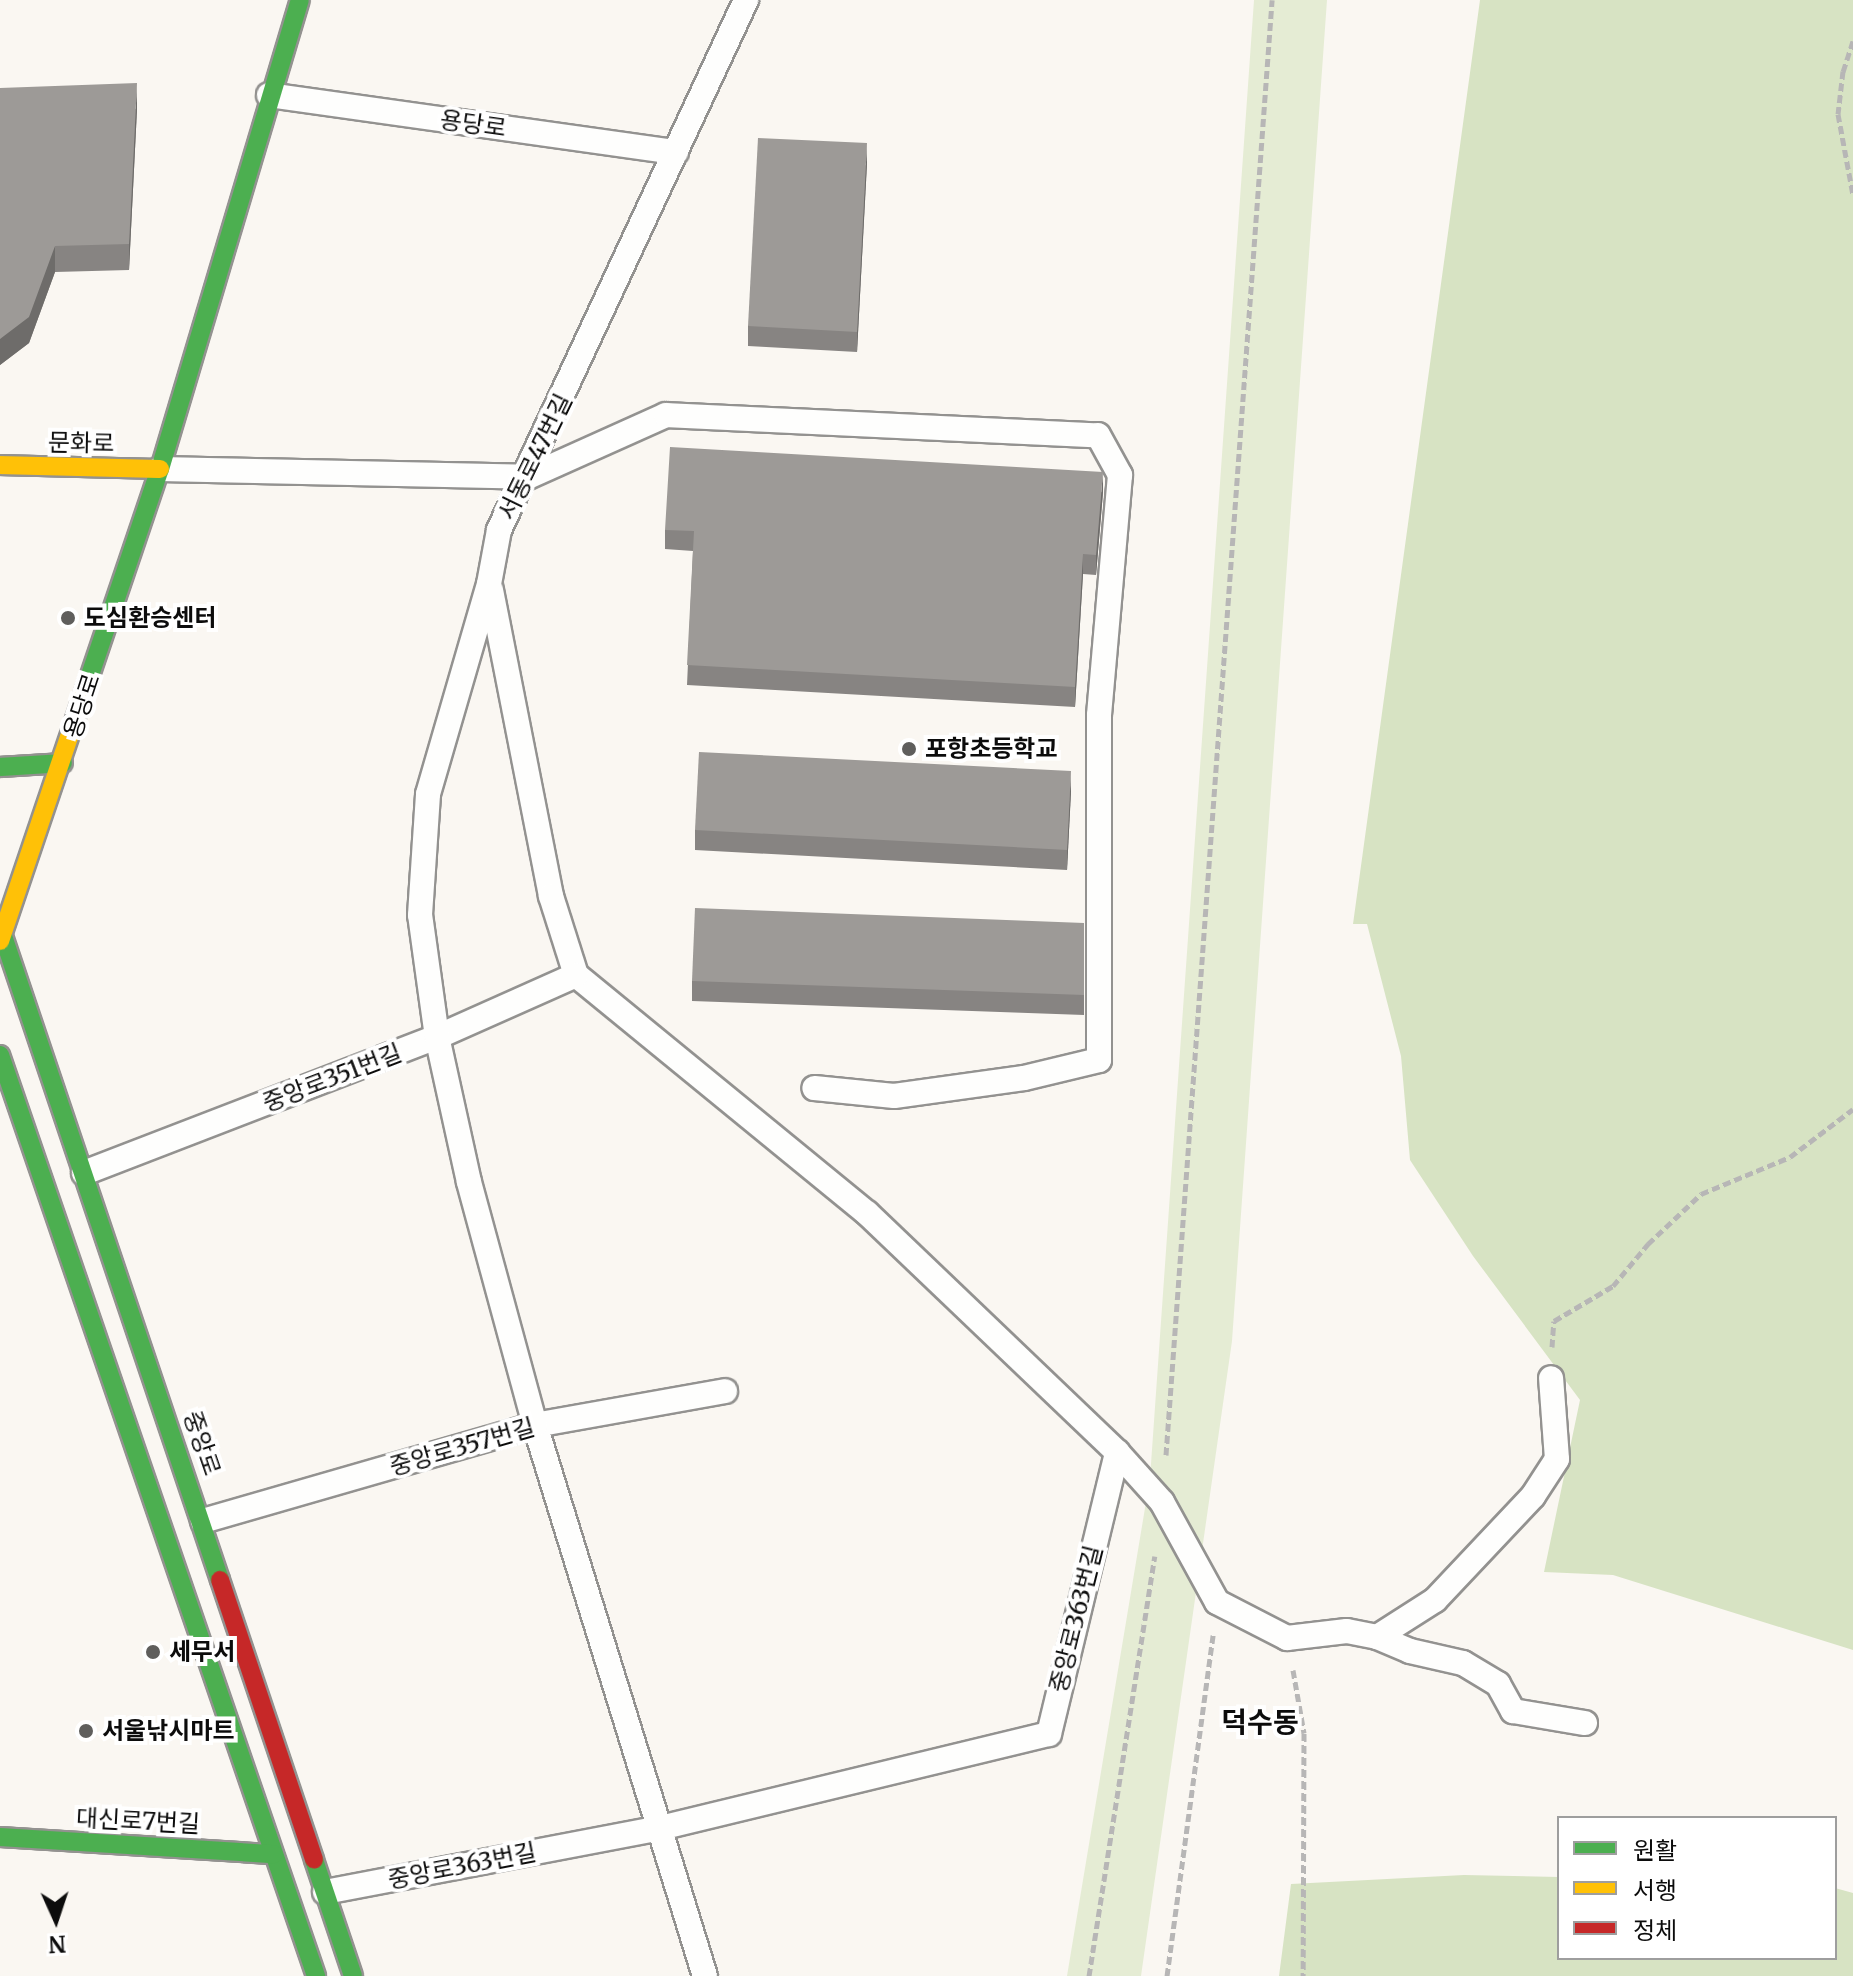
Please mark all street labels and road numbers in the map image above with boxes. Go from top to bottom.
street label: 용당로 [438,105,508,143]
street label: 서동로47번길 [492,389,578,525]
street label: 문화로 [48,428,114,458]
street label: 용당로 [58,670,106,742]
street label: 중앙로351번길 [258,1038,406,1118]
street label: 중앙로 [178,1407,226,1479]
street label: 중앙로357번길 [386,1413,538,1481]
street label: 중앙로363번길 [1044,1542,1108,1696]
street label: 대신로7번길 [75,1803,201,1839]
street label: 중앙로363번길 [385,1837,539,1895]

